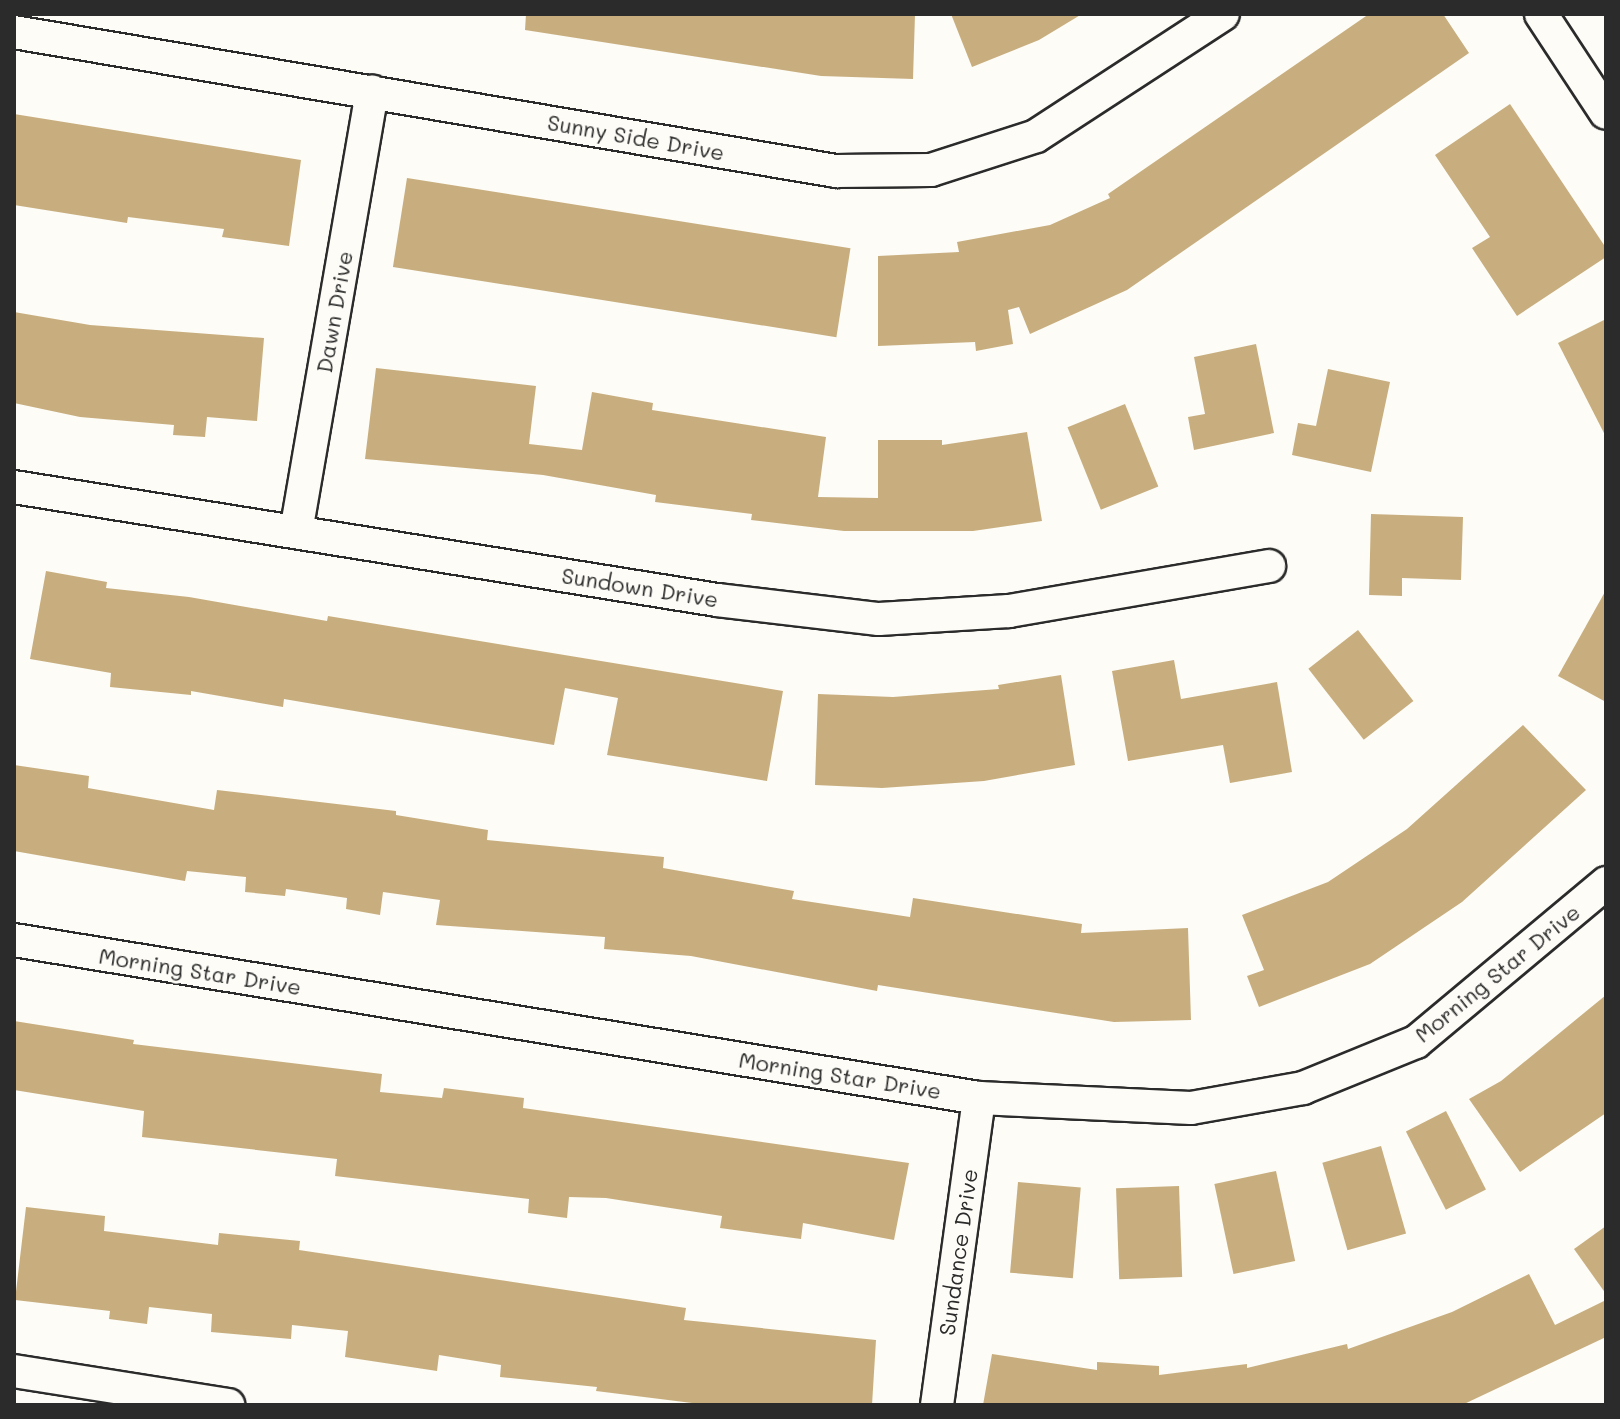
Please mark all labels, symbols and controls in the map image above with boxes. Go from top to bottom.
street label: Sunny Side Drive [545,108,727,166]
street label: Dawn Drive [310,249,358,375]
street label: Sundown Drive [560,562,720,612]
street label: Morning Star Drive [1409,898,1585,1048]
street label: Morning Star Drive [97,942,303,1000]
street label: Morning Star Drive [737,1046,943,1104]
street label: Sundance Drive [933,1167,983,1337]

